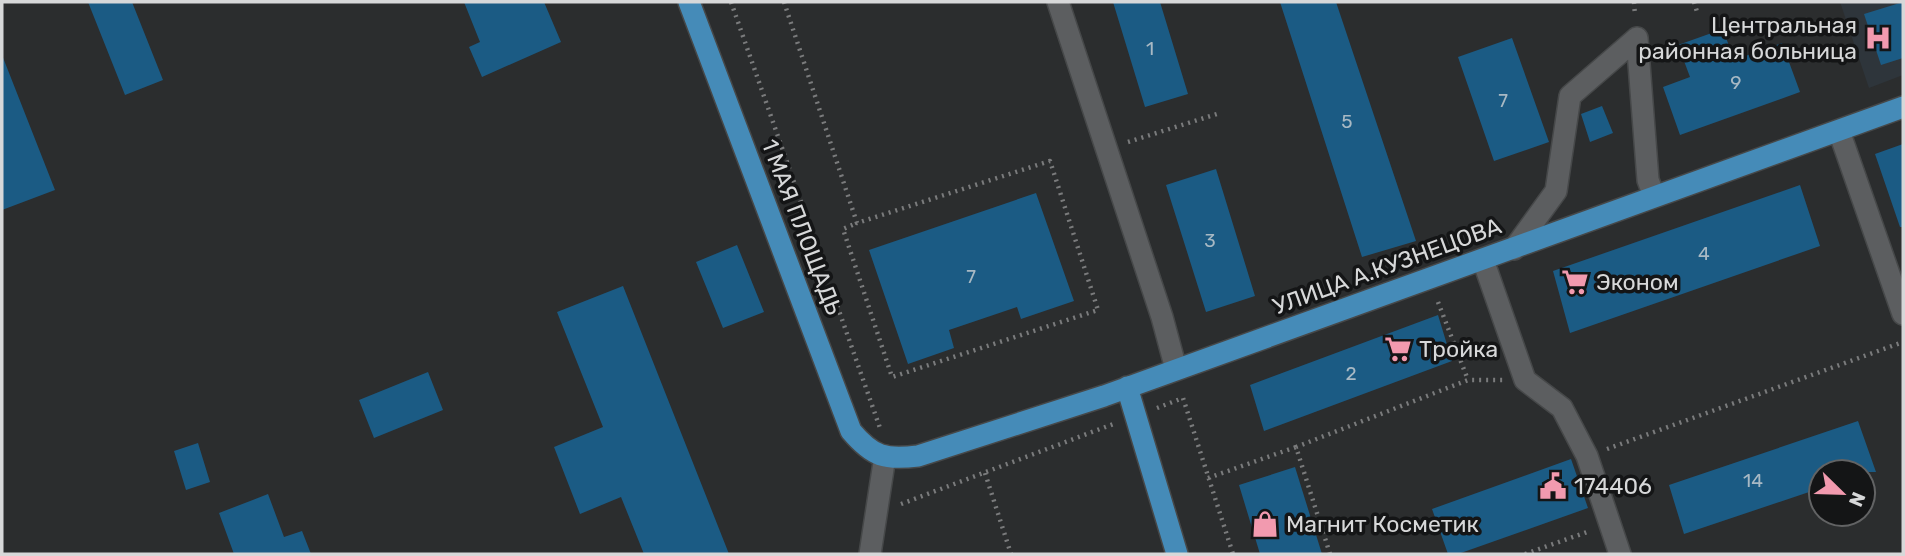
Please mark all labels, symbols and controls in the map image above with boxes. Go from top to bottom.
place label: Центральная районная больница [1638,11,1857,65]
hospital icon: Центральная районная больница [1863,23,1893,53]
house number: 1 [1146,37,1154,60]
house number: 9 [1730,71,1742,94]
house number: 7 [1498,89,1508,112]
house number: 5 [1341,110,1353,133]
street label: 1 МАЯ ПЛОЩАДЬ [756,135,848,319]
street label: УЛИЦА А.КУЗНЕЦОВА [1269,212,1505,320]
house number: 3 [1204,229,1216,252]
house number: 4 [1698,242,1710,265]
house number: 7 [966,265,976,288]
supermarket icon: Эконом [1560,267,1590,297]
place label: Эконом [1596,268,1679,296]
supermarket icon: Тройка [1383,334,1413,364]
place label: Тройка [1419,335,1498,363]
house number: 2 [1345,362,1357,385]
north arrow [1807,458,1877,528]
house number: 14 [1743,469,1763,492]
public building icon: 174406 [1538,471,1568,501]
place label: 174406 [1574,472,1652,500]
text: N [1844,489,1870,510]
shop icon: Магнит Косметик [1250,509,1280,539]
place label: Магнит Косметик [1286,510,1479,538]

